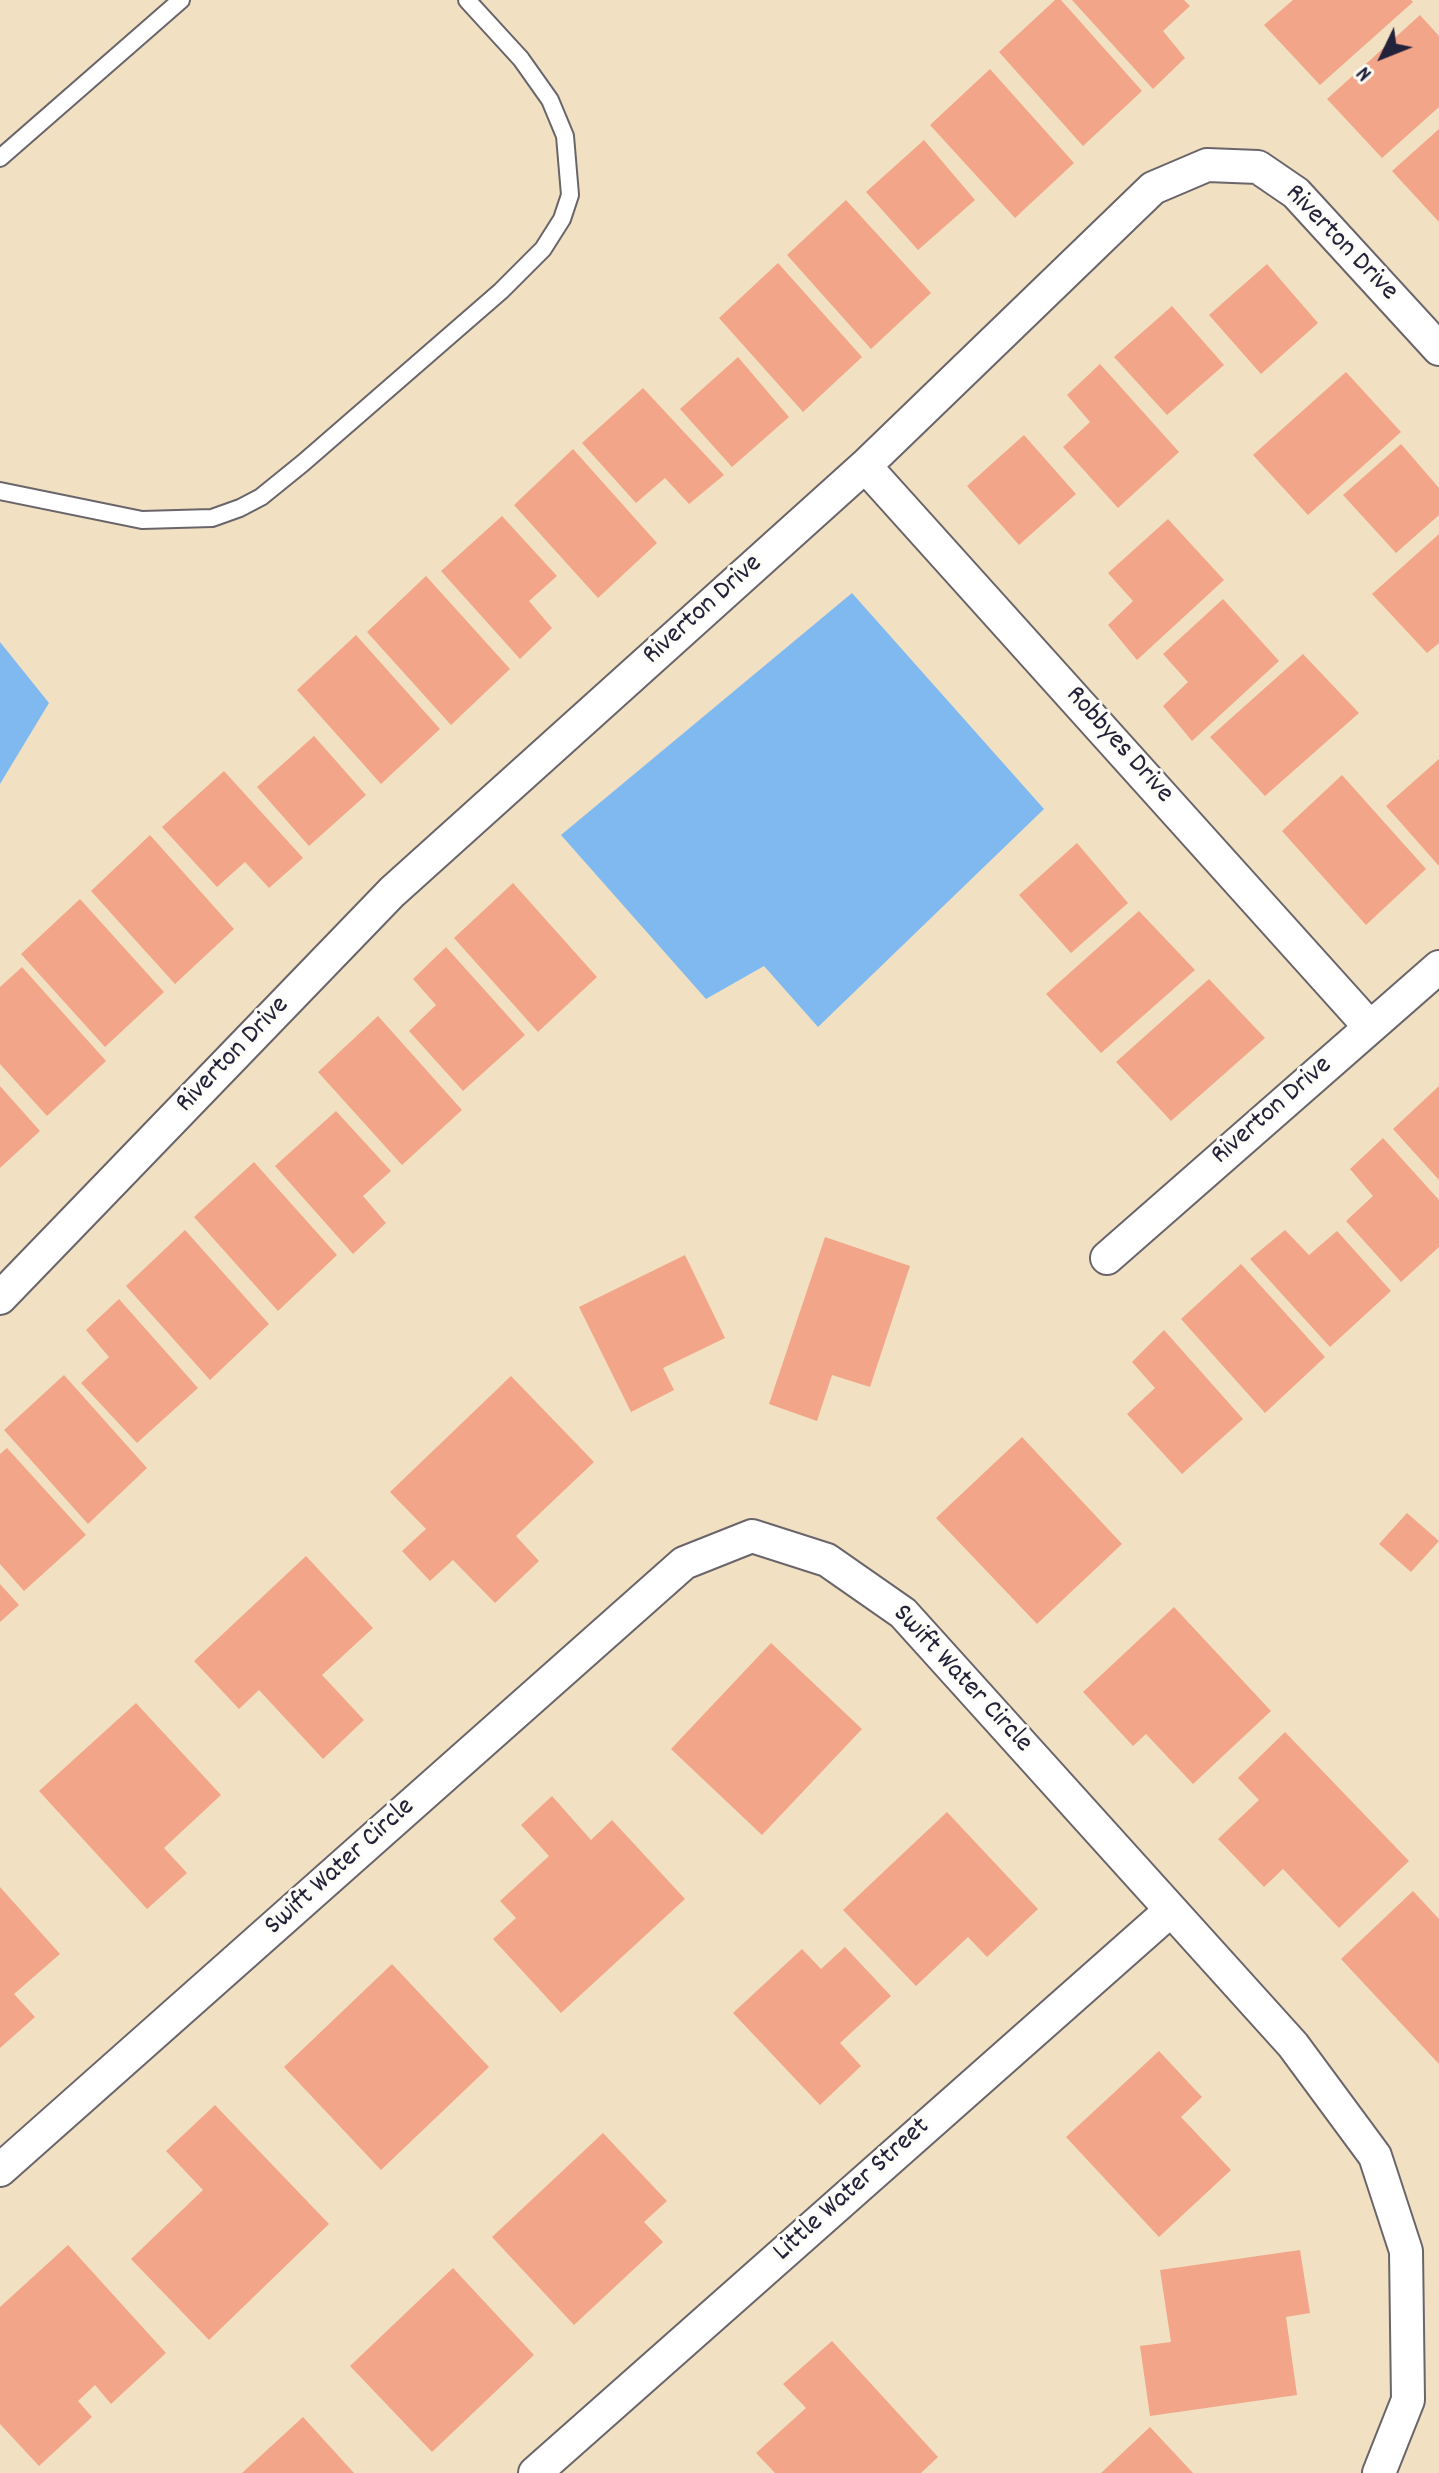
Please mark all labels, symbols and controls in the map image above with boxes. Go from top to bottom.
north arrow [1343,16,1423,96]
text: N [1350,58,1380,87]
street label: Riverton Drive [1276,179,1404,309]
street label: Riverton Drive [637,549,771,673]
street label: Robbyes Drive [1057,680,1179,812]
street label: Riverton Drive [170,991,298,1121]
street label: Riverton Drive [1206,1050,1340,1174]
street label: Swift Water Circle [884,1599,1038,1761]
street label: Swift Water Circle [259,1792,423,1944]
street label: Little Water Street [768,2112,938,2270]

